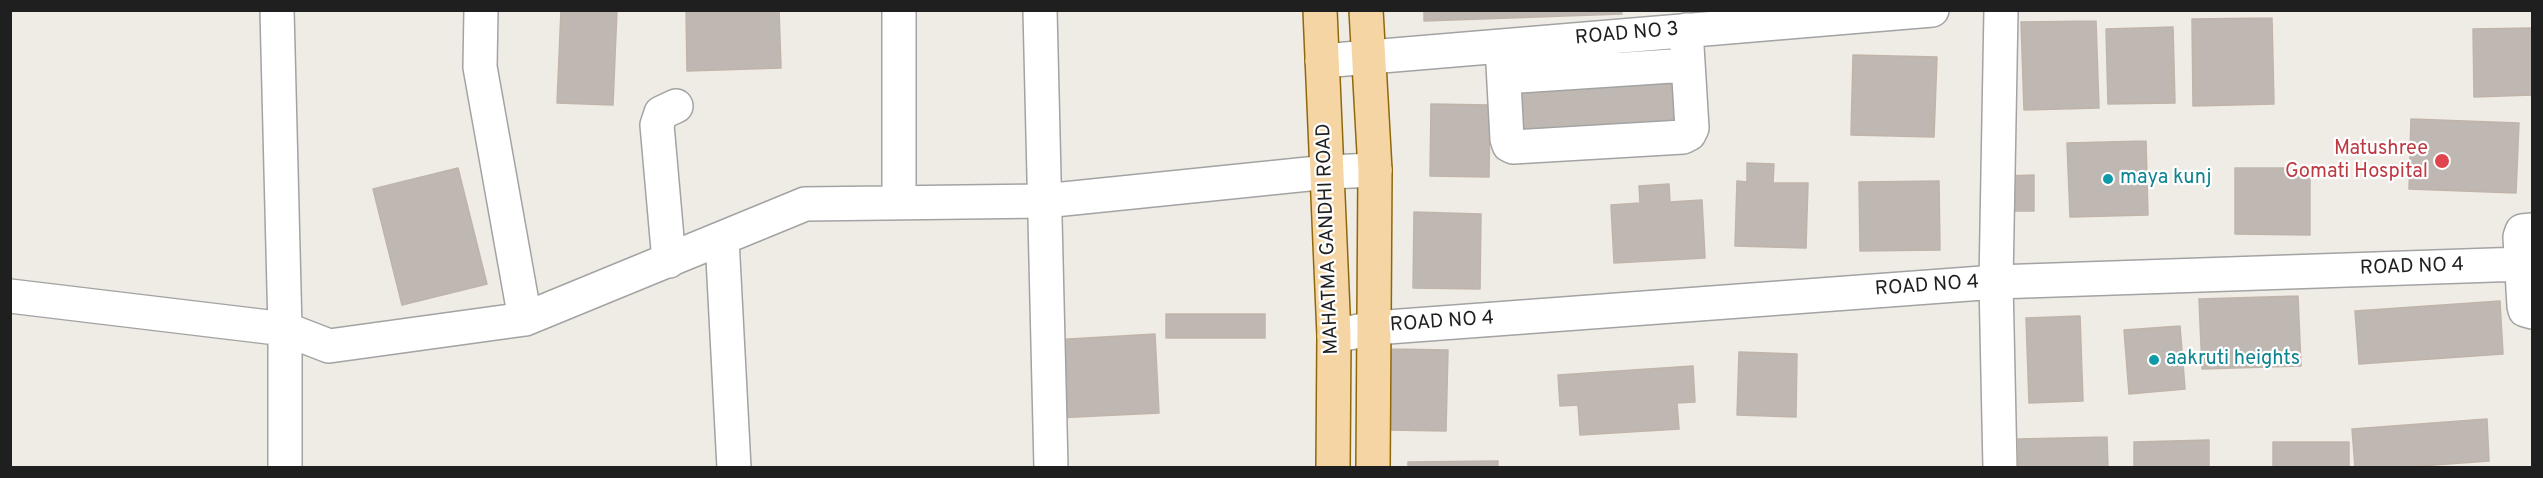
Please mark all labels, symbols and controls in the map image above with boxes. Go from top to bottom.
street label: ROAD NO 3 [1574,19,1680,51]
street label: MAHATMA GANDHI ROAD [1313,123,1345,355]
place label: Matushree Gomati Hospital [2285,138,2428,185]
marker: Matushree Gomati Hospital [2433,152,2451,170]
place label: maya kunj [2120,167,2212,191]
marker: maya kunj [2101,172,2115,186]
street label: ROAD NO 4 [2359,254,2465,282]
street label: ROAD NO 4 [1874,271,1980,303]
street label: ROAD NO 4 [1389,307,1495,339]
place label: aakruti heights [2166,348,2300,372]
marker: aakruti heights [2147,353,2161,367]

